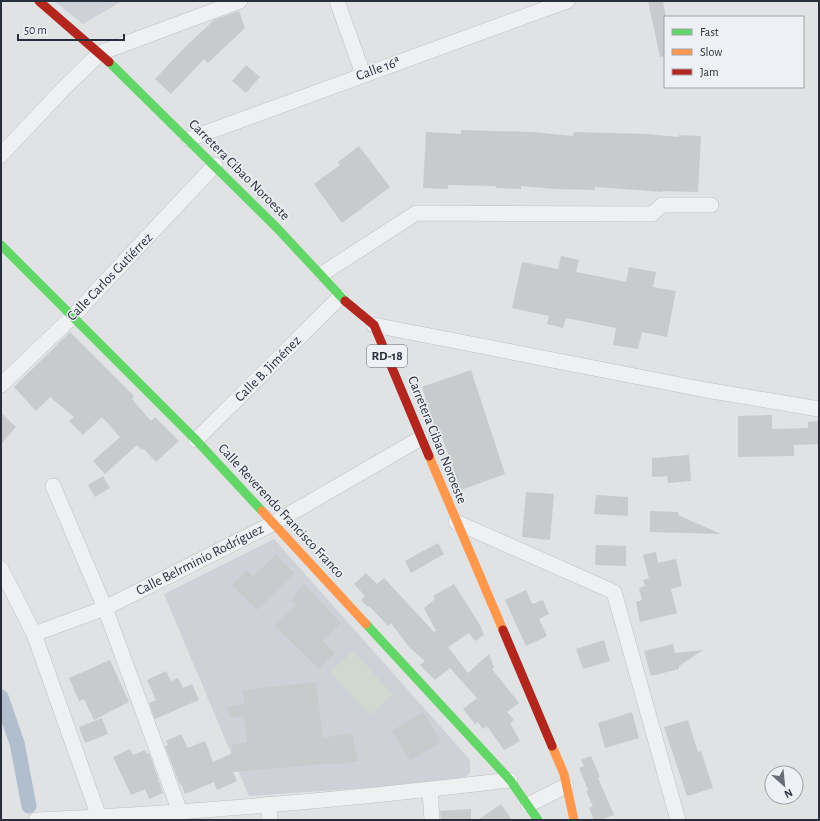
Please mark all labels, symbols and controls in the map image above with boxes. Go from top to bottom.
scale bar [18,16,124,42]
legend [664,16,804,88]
text: 50 m [24,24,47,36]
text: Fast [700,26,719,38]
text: Slow [700,46,722,58]
street label: Calle 16ª [354,54,402,83]
text: Jam [700,66,719,78]
street label: Carretera Cibao Noroeste [186,117,292,223]
street label: Calle Carlos Gutiérrez [65,230,156,324]
street label: Calle B. Jiménez [232,333,304,405]
road number: RD-18 [367,345,407,367]
street label: Carretera Cibao Noroeste [405,374,469,506]
street label: Calle Reverendo Francisco Franco [215,441,347,581]
street label: Calle Belrminio Rodríguez [134,522,266,598]
north arrow [764,765,804,805]
text: N [782,787,794,800]

